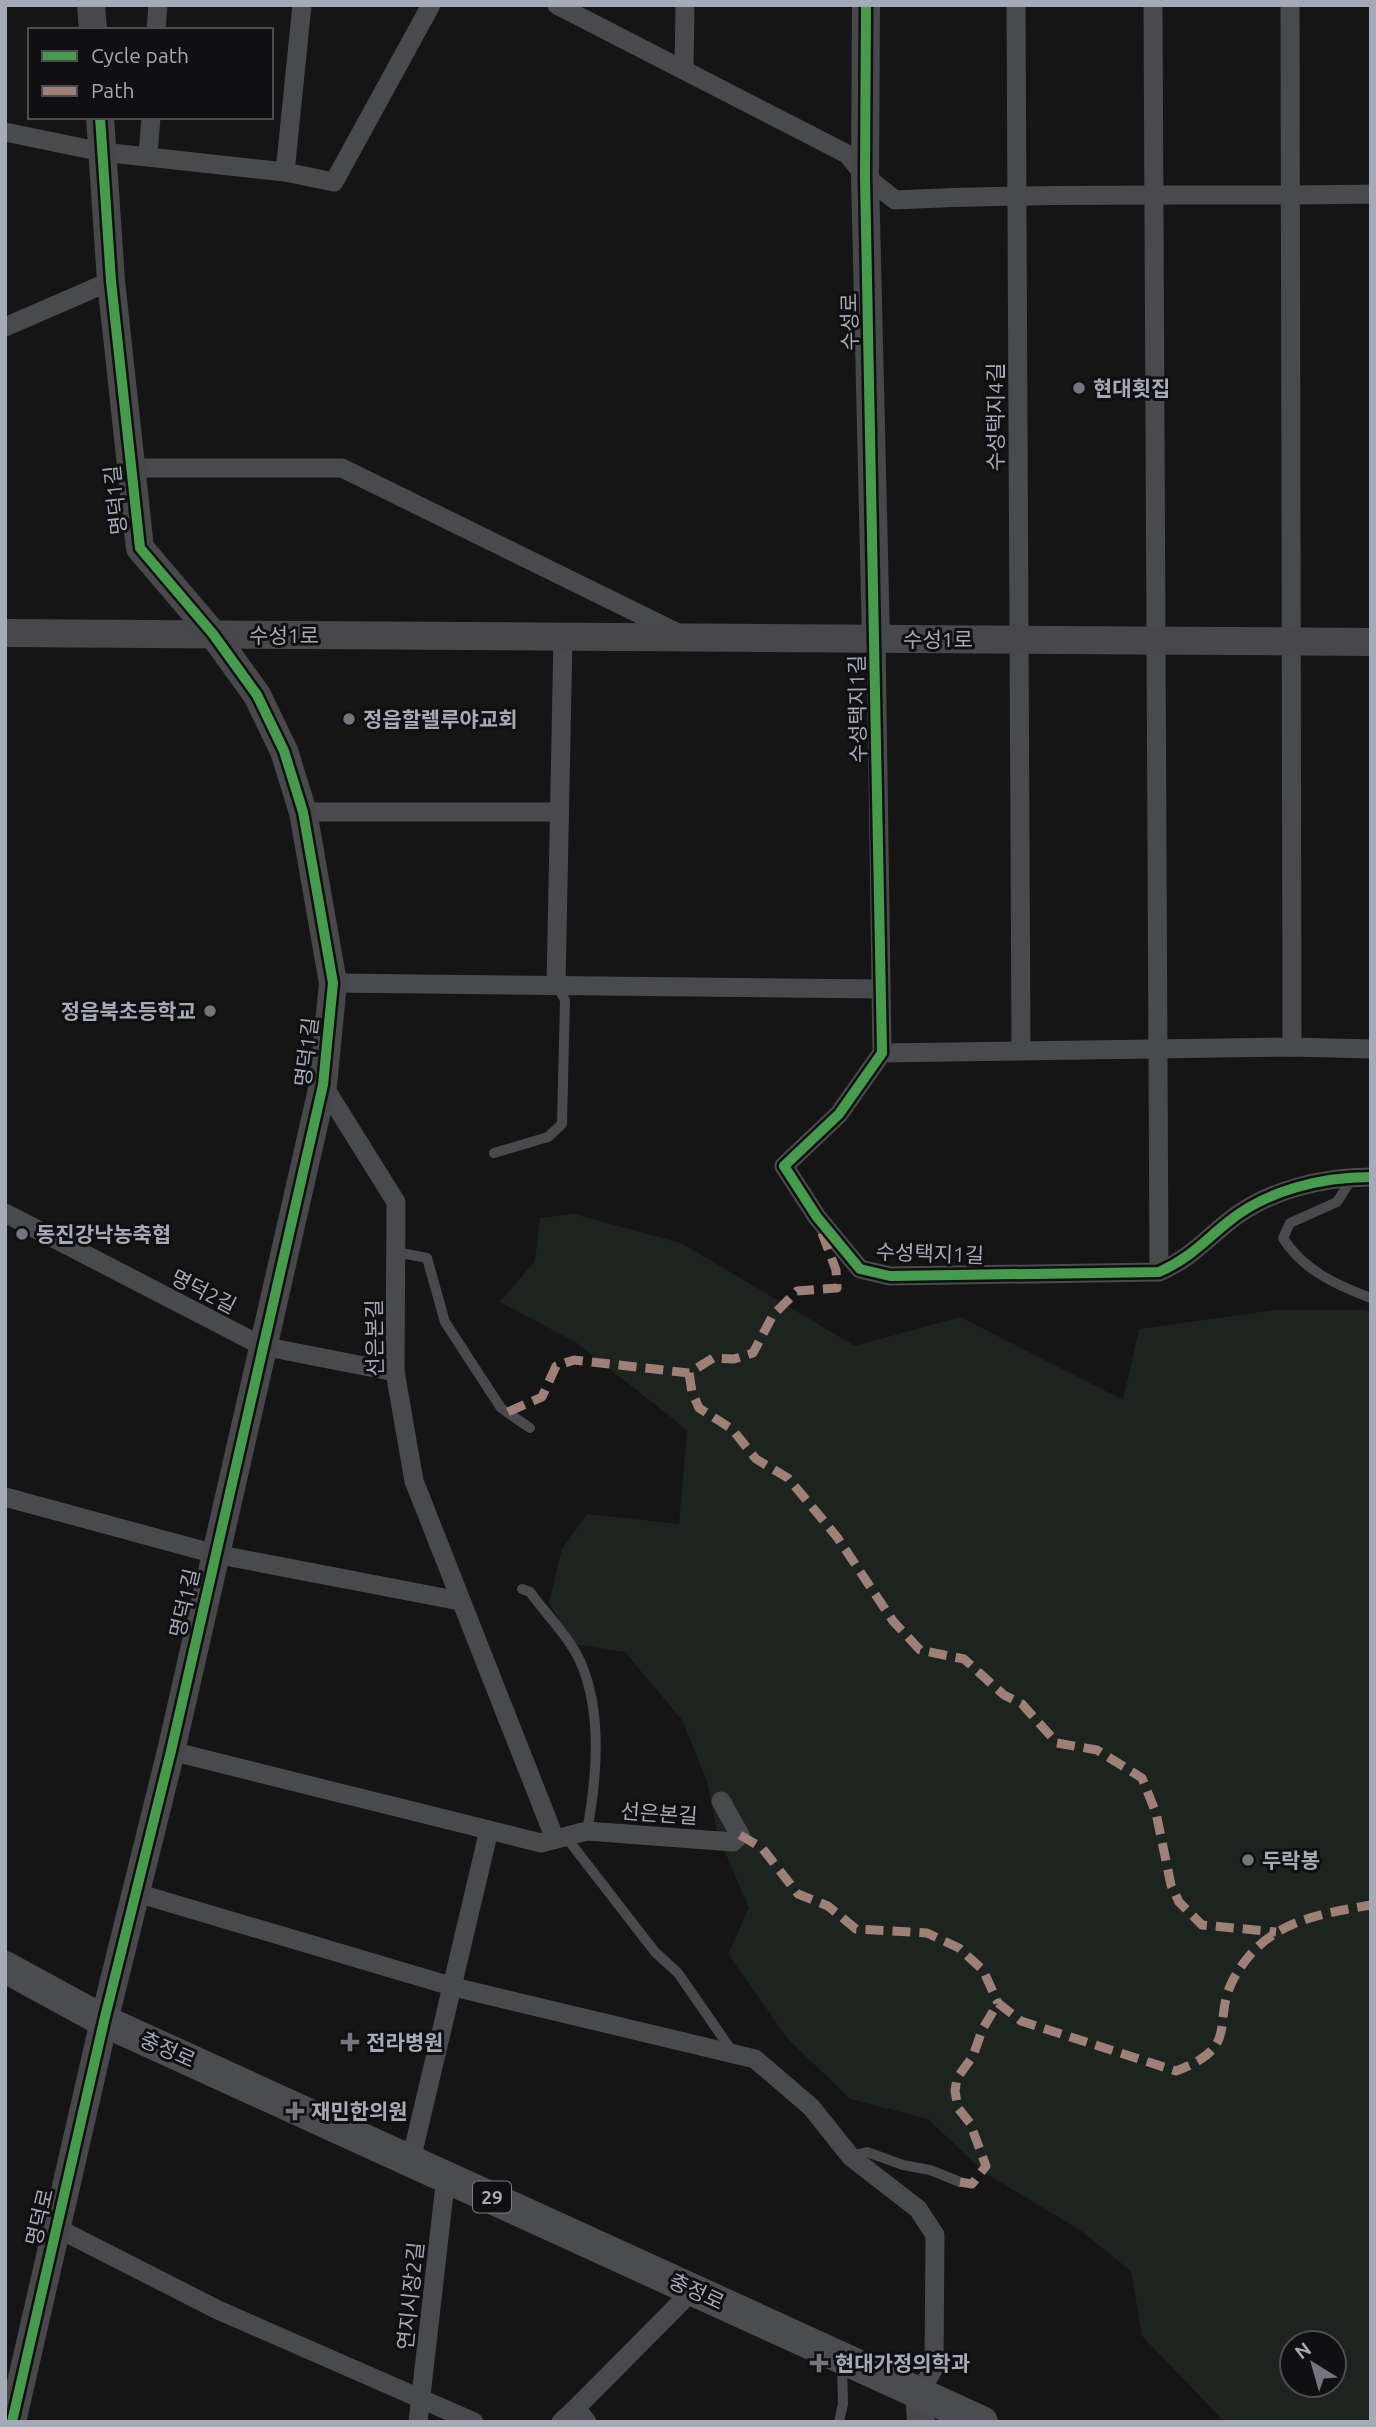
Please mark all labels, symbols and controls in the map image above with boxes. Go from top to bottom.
legend [28,28,273,119]
text: Cycle path [91,43,189,67]
text: Path [91,78,134,102]
street label: 수성로 [836,293,862,351]
street label: 수성택지4길 [983,363,1007,471]
place label: 현대횟집 [1093,376,1170,400]
marker: 현대횟집 [1071,380,1087,396]
street label: 명덕1길 [99,464,131,536]
street label: 수성1로 [249,623,319,647]
street label: 수성1로 [903,627,973,651]
street label: 수성택지1길 [844,655,870,763]
place label: 정읍할렐루야교회 [363,707,518,731]
marker: 정읍할렐루야교회 [341,711,357,727]
place label: 정읍북초등학교 [61,999,196,1023]
marker: 정읍북초등학교 [202,1003,218,1019]
street label: 명덕1길 [290,1016,322,1088]
place label: 동진강낙농축협 [36,1222,171,1246]
marker: 동진강낙농축협 [14,1226,30,1242]
street label: 수성택지1길 [875,1239,985,1267]
street label: 명덕2길 [167,1264,241,1318]
street label: 선은본길 [361,1299,387,1377]
street label: 명덕1길 [164,1566,204,1640]
street label: 선은본길 [620,1798,698,1828]
place label: 두락봉 [1262,1848,1320,1872]
marker: 두락봉 [1240,1852,1256,1868]
street label: 충정로 [137,2026,199,2072]
place label: 전라병원 [366,2030,443,2054]
marker: 전라병원 [340,2032,360,2052]
place label: 재민한의원 [311,2099,408,2123]
marker: 재민한의원 [285,2101,305,2121]
road number: 29 [473,2182,511,2212]
street label: 명덕로 [21,2186,57,2248]
street label: 연지시장2길 [392,2241,428,2351]
street label: 충정로 [666,2268,728,2314]
north arrow [1278,2329,1348,2399]
text: N [1290,2337,1315,2363]
place label: 현대가정의학과 [835,2351,970,2375]
marker: 현대가정의학과 [809,2353,829,2373]

